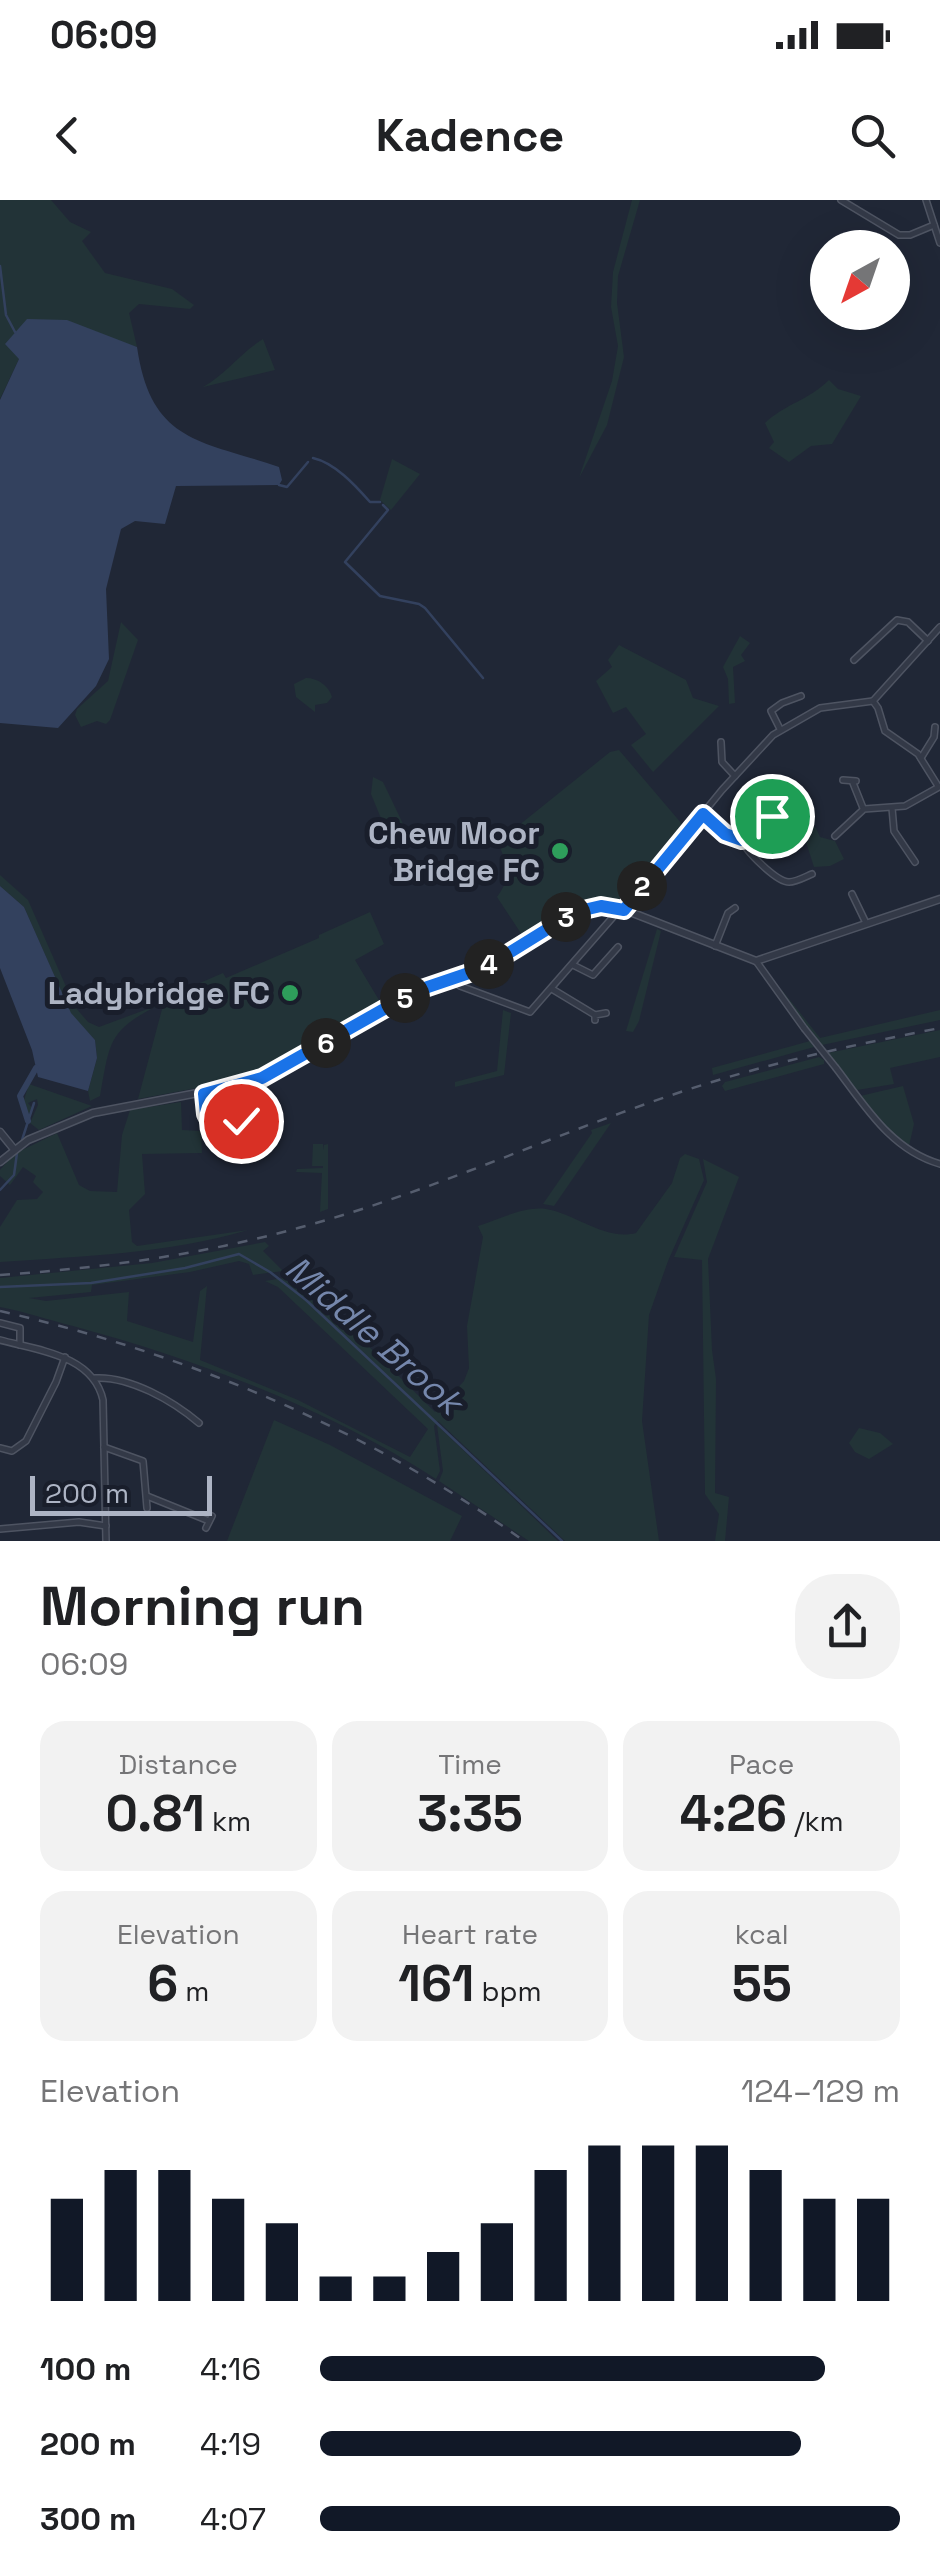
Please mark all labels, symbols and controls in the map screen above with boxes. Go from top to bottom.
text: 06:09 [50,11,158,59]
text: Kadence [376,107,564,164]
icon: back [40,108,95,163]
icon: search [845,108,900,163]
north arrow [810,230,910,330]
map controls [810,230,910,330]
pin [730,774,815,859]
icon: arrive [745,789,800,844]
place label: Chew Moor Bridge FC [368,813,540,890]
marker: Chew Moor Bridge FC [549,840,571,862]
pin: 2 [617,861,667,911]
text: 2 [634,868,650,904]
pin: 3 [541,892,591,942]
text: 3 [557,899,575,935]
pin: 4 [464,939,514,989]
text: 4 [480,946,498,982]
place label: Ladybridge FC [48,973,270,1013]
pin: 5 [380,973,430,1023]
text: 5 [397,980,413,1016]
marker: Ladybridge FC [279,982,301,1004]
pin: 6 [301,1018,351,1068]
text: 6 [317,1025,335,1061]
pin [199,1079,284,1164]
icon: check [214,1094,269,1149]
water label: Middle Brook [277,1246,475,1427]
scale bar [30,1471,212,1516]
text: 200 m [45,1475,129,1511]
text: Morning run [40,1571,365,1641]
button: share [795,1574,900,1679]
text: 06:09 [40,1644,128,1684]
text: Distance [119,1746,238,1782]
text: Time [438,1746,502,1782]
text: Pace [729,1746,794,1782]
text: 0.81 [106,1782,205,1846]
text: 3:35 [417,1782,523,1846]
text: 4:26 [680,1782,787,1846]
text: km [205,1803,251,1839]
text: /km [787,1803,844,1839]
text: Elevation [117,1916,240,1952]
text: Heart rate [402,1916,538,1952]
text: kcal [735,1916,789,1952]
text: 6 [147,1952,178,2016]
text: 161 [398,1952,474,2016]
text: 55 [732,1952,792,2016]
text: m [178,1973,209,2009]
text: bpm [474,1973,542,2009]
text: Elevation [40,2071,180,2111]
text: 124–129 m [741,2071,900,2111]
text: 100 m [40,2349,131,2389]
text: 4:16 [200,2349,261,2389]
text: 200 m [40,2424,136,2464]
text: 4:19 [200,2424,261,2464]
text: 300 m [40,2499,136,2539]
text: 4:07 [200,2499,266,2539]

